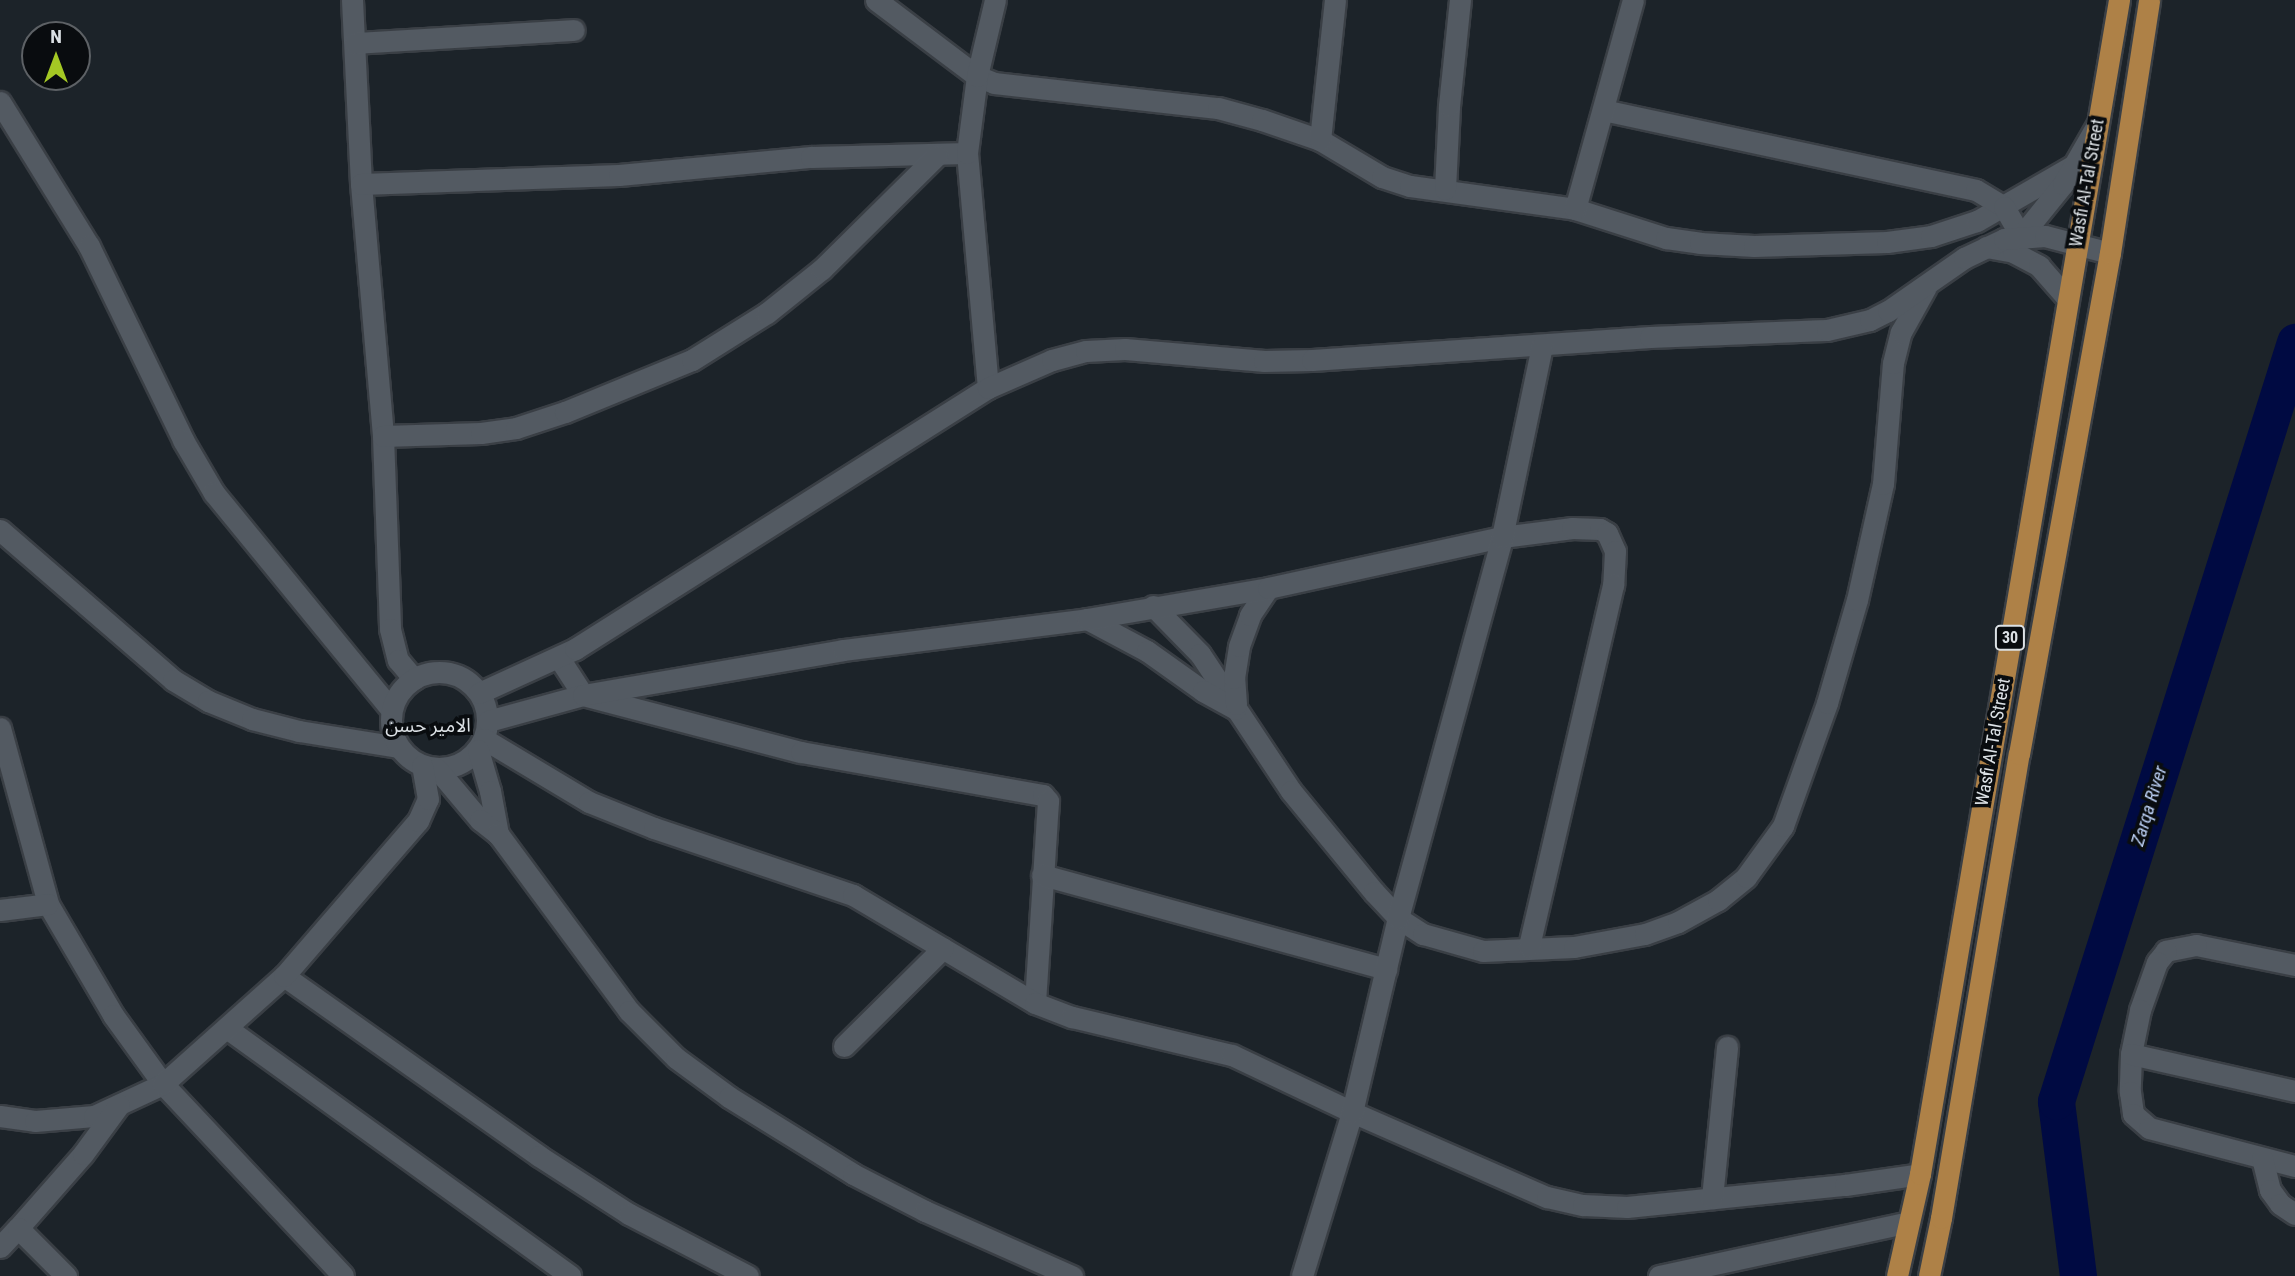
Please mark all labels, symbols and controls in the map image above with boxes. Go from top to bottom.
north arrow [21,21,91,91]
text: N [50,25,62,48]
street label: Wasfi Al-Tal Street [2065,117,2109,249]
road number: 30 [1994,625,2026,650]
street label: Wasfi Al-Tal Street [1971,676,2015,808]
district label: الامير حسن [385,715,471,737]
water label: Zarqa River [2126,763,2172,849]

